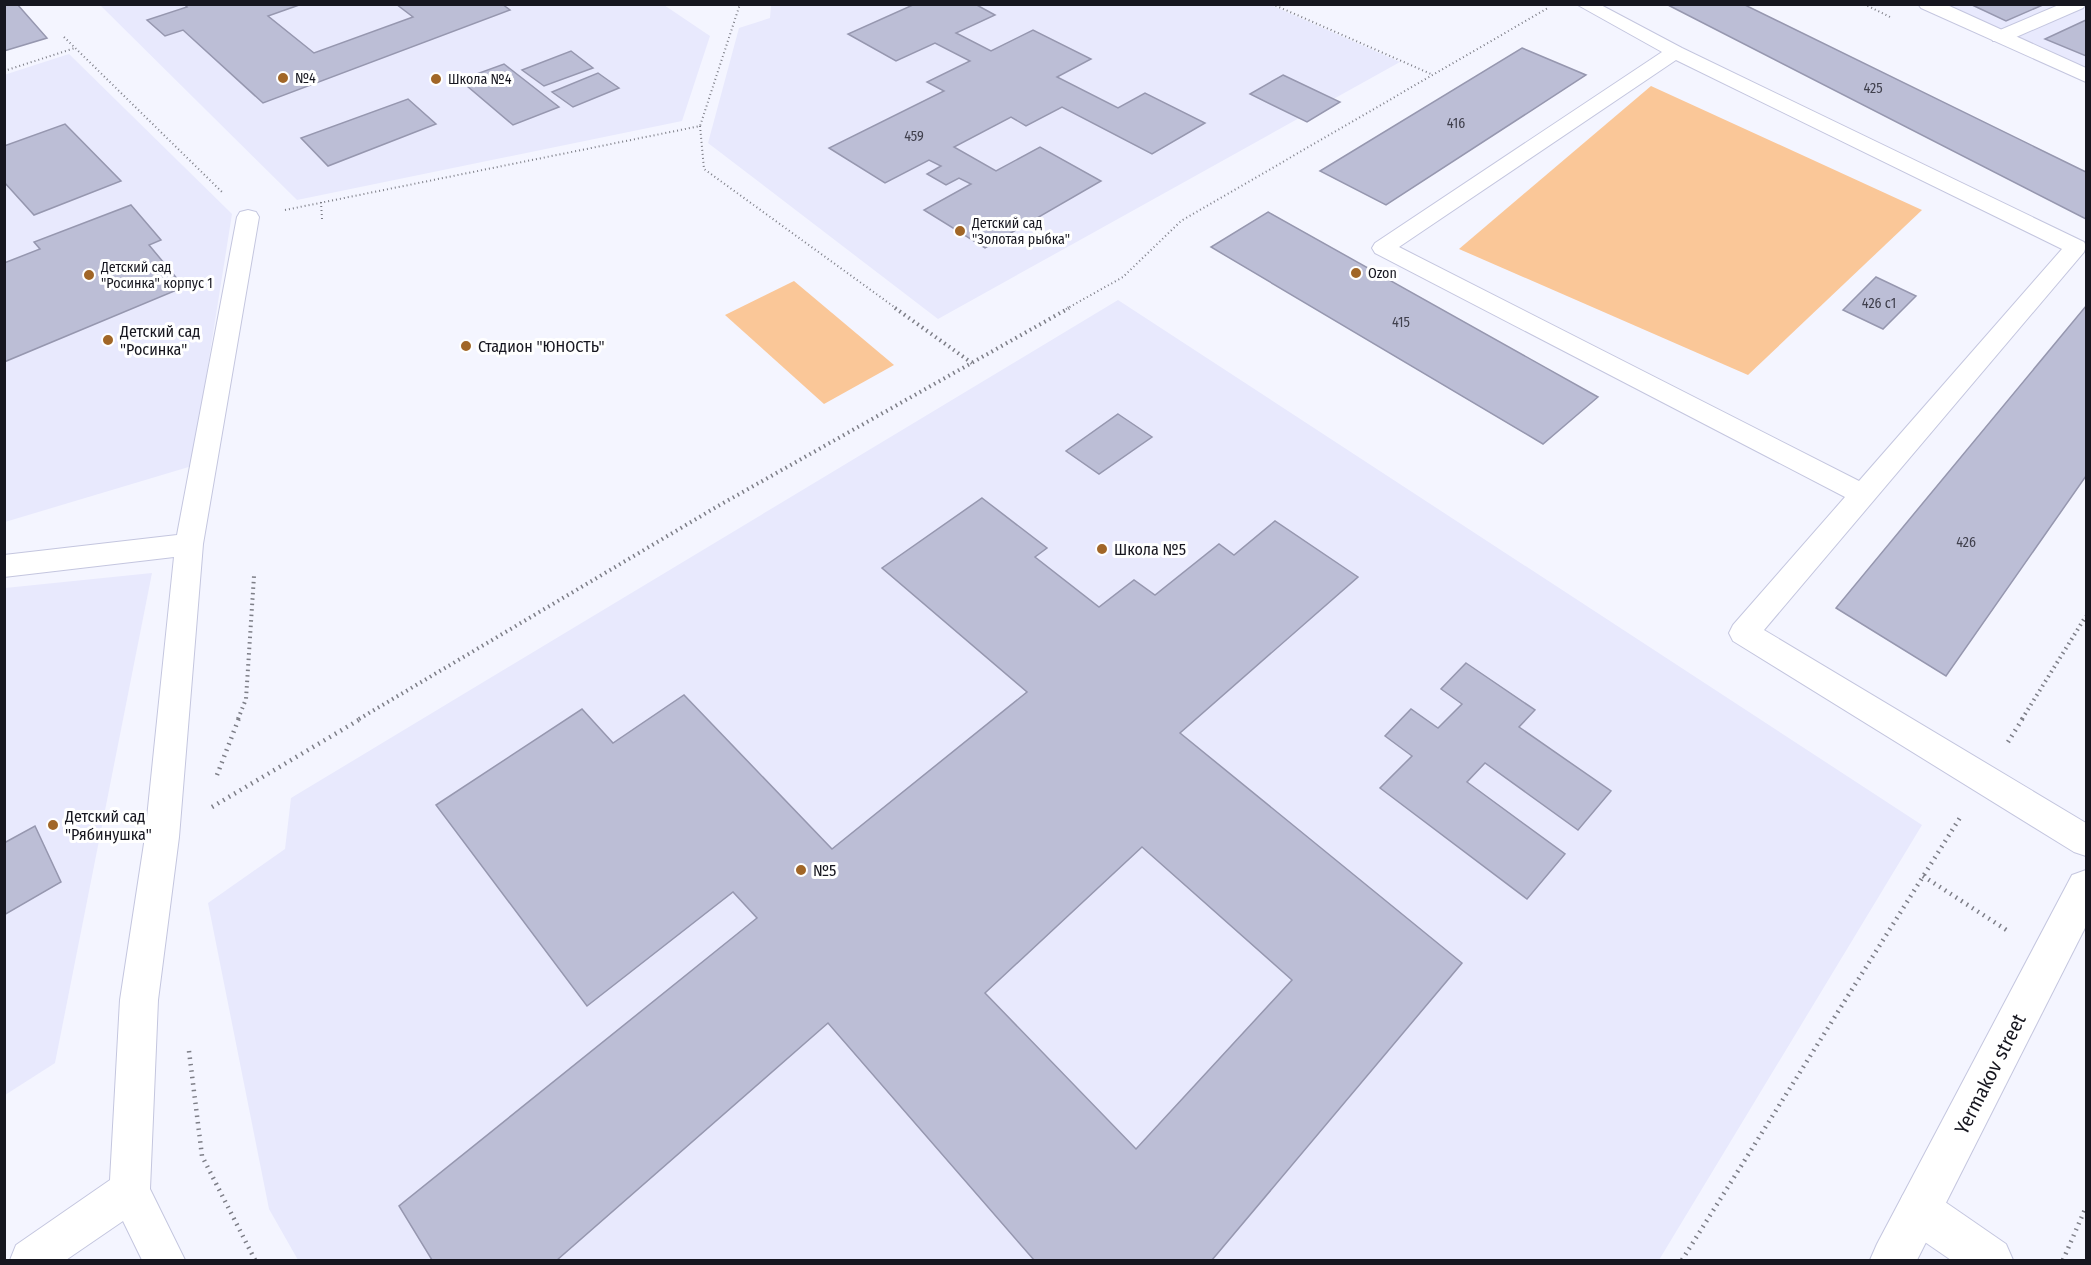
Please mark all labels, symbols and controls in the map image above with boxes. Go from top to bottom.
place label: №4 [295,70,316,87]
marker: №4 [276,71,290,85]
place label: Школа №4 [448,71,512,88]
marker: Школа №4 [429,72,443,86]
house number: 425 [1863,80,1883,97]
house number: 416 [1447,115,1465,132]
house number: 459 [904,128,924,145]
place label: Детский сад "Золотая рыбка" [971,215,1070,248]
marker: Детский сад "Золотая рыбка" [953,224,967,238]
place label: Детский сад "Росинка" корпус 1 [100,259,213,292]
place label: Ozon [1368,265,1397,282]
marker: Ozon [1349,266,1363,280]
marker: Детский сад "Росинка" корпус 1 [82,268,96,282]
house number: 426 с1 [1862,295,1896,312]
house number: 415 [1392,314,1410,331]
place label: Детский сад "Росинка" [119,322,200,359]
marker: Детский сад "Росинка" [101,333,115,347]
place label: Стадион "ЮНОСТЬ" [478,337,605,356]
marker: Стадион "ЮНОСТЬ" [459,339,473,353]
house number: 426 [1956,534,1976,551]
place label: Школа №5 [1114,540,1186,559]
marker: Школа №5 [1095,542,1109,556]
place label: Детский сад "Рябинушка" [64,807,152,844]
marker: Детский сад "Рябинушка" [46,818,60,832]
place label: №5 [813,861,836,880]
marker: №5 [794,863,808,877]
street label: Yermakov street [1949,1009,2031,1138]

